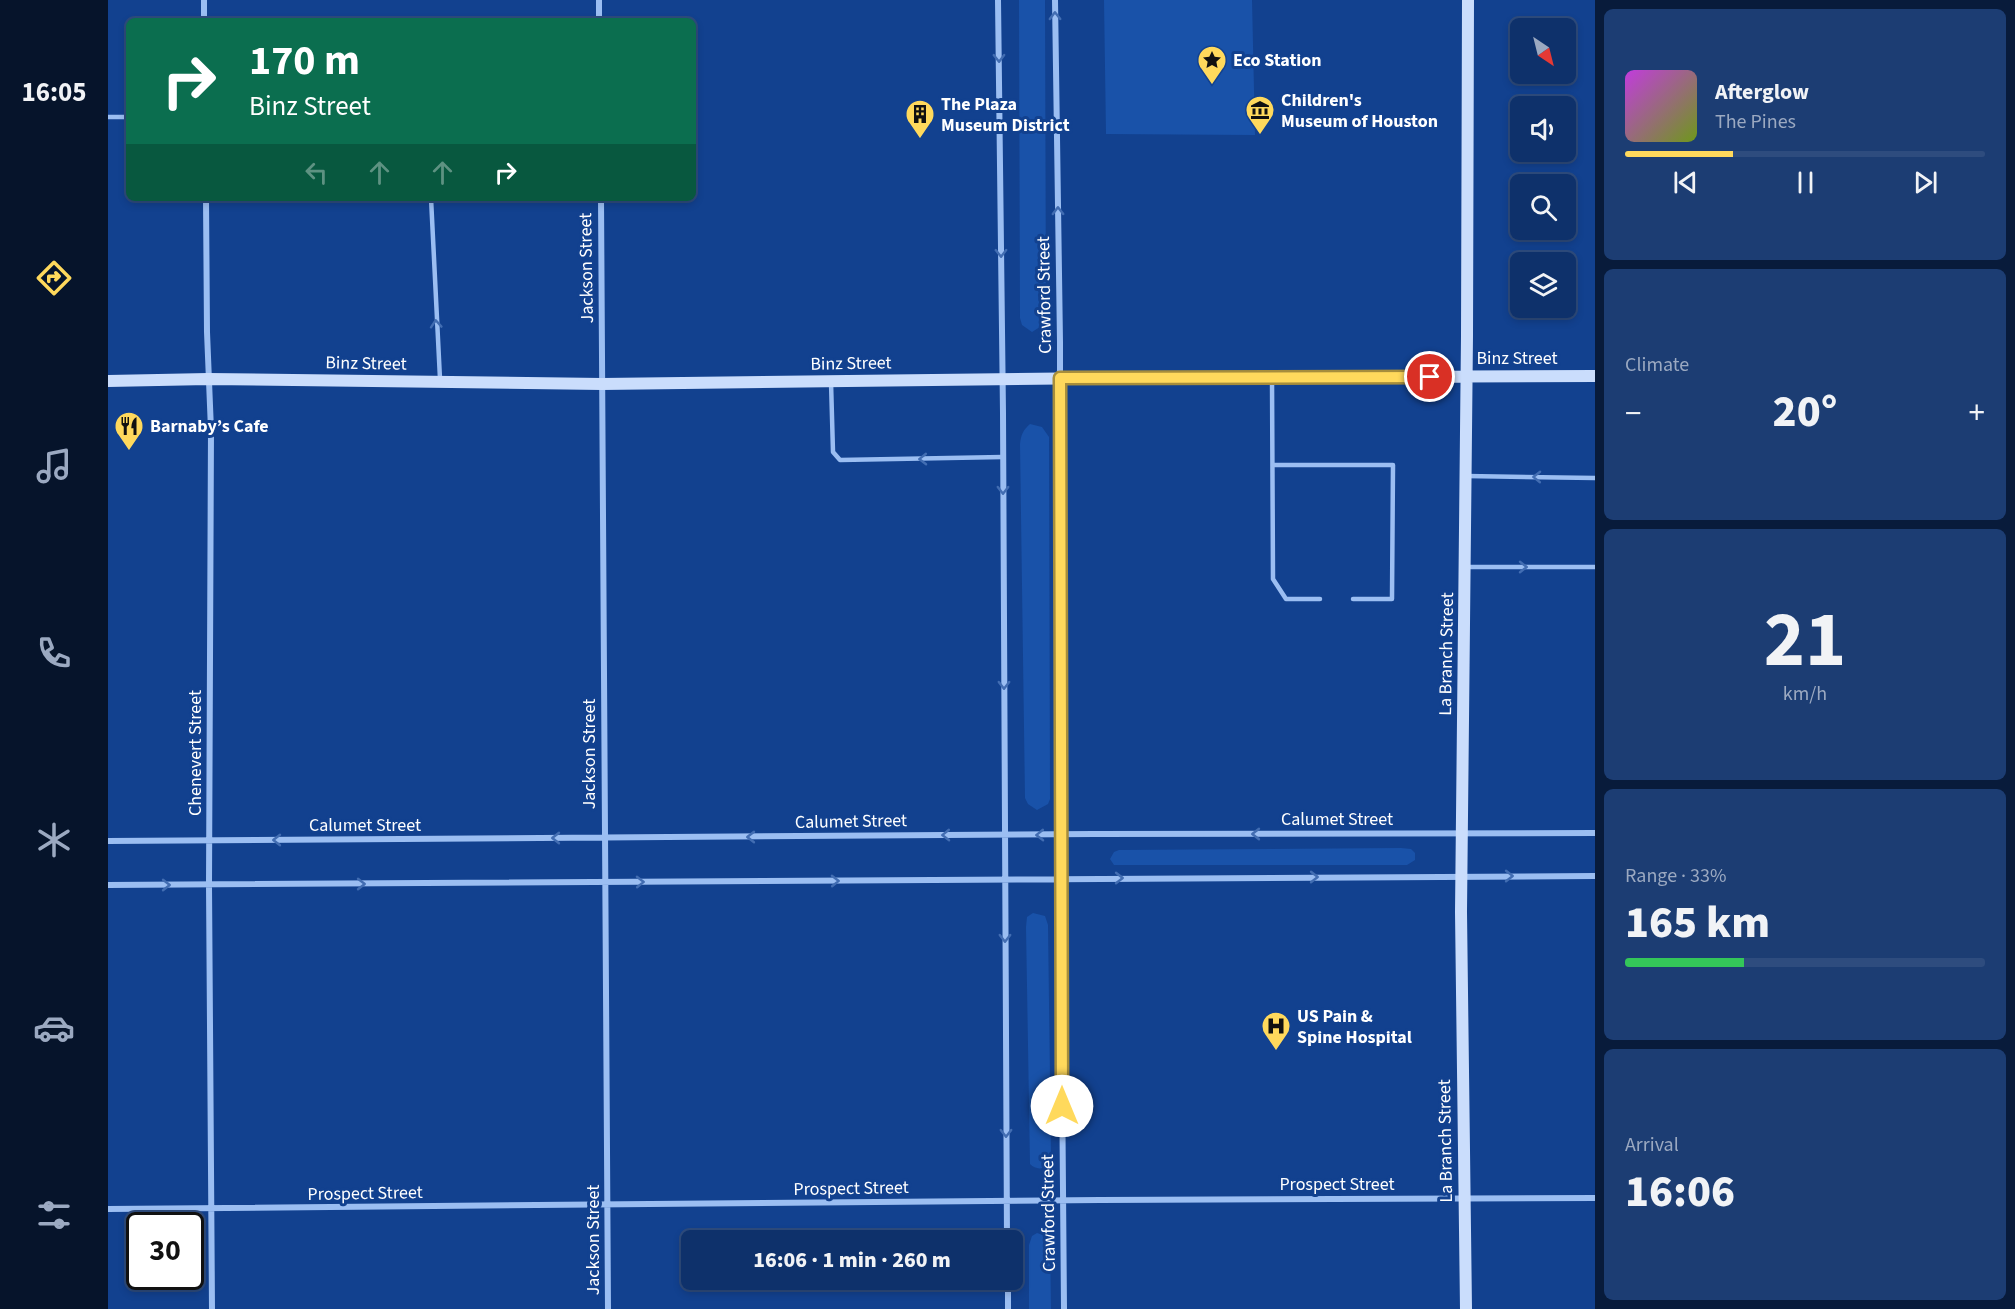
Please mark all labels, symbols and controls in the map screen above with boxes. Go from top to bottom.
one-way arrow [1049,11,1061,20]
north arrow [1510,18,1576,84]
map controls [1510,18,1576,318]
text: 170 m [249,31,360,91]
icon: right [150,42,228,120]
place icon: Eco Station [1196,44,1228,86]
place label: Eco Station [1233,48,1322,73]
one-way arrow [992,54,1005,63]
text: 16:05 [21,73,87,112]
text: Afterglow [1715,76,1809,108]
text: Binz Street [249,87,371,126]
place label: Children's Museum of Houston [1281,88,1438,134]
place label: The Plaza Museum District [941,92,1070,138]
museum icon: Children's Museum of Houston [1244,94,1276,136]
button: sound [1510,96,1576,162]
building icon: The Plaza Museum District [904,98,936,140]
text: The Pines [1715,108,1796,136]
icon: left [300,156,333,189]
icon: ahead [363,156,396,189]
icon: ahead [426,156,459,189]
icon: right [489,156,522,189]
icon: previous [1669,166,1702,199]
icon: pause [1789,166,1822,199]
icon: next [1909,166,1942,199]
button: search [1510,174,1576,240]
one-way arrow [1052,206,1064,215]
street label: Jackson Street [573,212,600,324]
street label: Crawford Street [1031,236,1058,354]
one-way arrow [995,249,1007,258]
button: layers [1510,252,1576,318]
icon: directions [33,257,75,299]
one-way arrow [429,319,442,328]
street label: Binz Street [1476,346,1558,371]
street label: Binz Street [325,350,407,377]
street label: Binz Street [810,350,892,377]
pin [1404,351,1455,402]
text: Climate [1625,351,1689,379]
icon: arrive [1413,360,1446,393]
text: 20° [1773,380,1837,444]
text: − [1625,390,1641,437]
text: + [1969,390,1985,437]
restaurant icon: Barnaby’s Cafe [113,410,145,452]
place label: Barnaby’s Cafe [150,414,269,439]
icon: music [33,445,75,487]
one-way arrow [919,453,928,465]
one-way arrow [1532,471,1541,483]
one-way arrow [997,486,1009,495]
one-way arrow [1519,561,1528,573]
text: 21 [1764,585,1846,696]
street label: La Branch Street [1433,592,1460,716]
icon: phone [33,632,75,674]
text: km/h [1783,680,1827,708]
one-way arrow [998,681,1010,690]
street label: Chenevert Street [183,690,208,816]
street label: Jackson Street [577,699,602,809]
street label: Calumet Street [1281,807,1393,832]
street label: Calumet Street [795,808,907,835]
street label: Calumet Street [309,813,421,838]
icon: climate [33,819,75,861]
one-way arrow [1252,828,1261,840]
one-way arrow [942,829,951,841]
one-way arrow [1036,829,1045,841]
one-way arrow [747,831,756,843]
one-way arrow [552,832,561,845]
one-way arrow [273,834,282,846]
text: Range · 33% [1625,862,1726,890]
one-way arrow [1505,870,1514,882]
one-way arrow [1310,871,1319,883]
one-way arrow [1115,872,1124,884]
one-way arrow [831,875,840,887]
one-way arrow [636,876,645,888]
one-way arrow [357,878,366,890]
one-way arrow [162,879,171,891]
text: 165 km [1625,891,1770,955]
one-way arrow [999,933,1011,942]
place label: US Pain & Spine Hospital [1297,1004,1412,1050]
icon: car [33,1007,75,1049]
hospital icon: US Pain & Spine Hospital [1260,1010,1292,1052]
position arrow [1030,1074,1094,1138]
street label: La Branch Street [1432,1079,1459,1203]
one-way arrow [1000,1128,1012,1137]
text: Arrival [1625,1131,1679,1159]
street label: Crawford Street [1035,1154,1062,1272]
text: 16:06 [1625,1160,1735,1224]
street label: Prospect Street [1279,1172,1395,1197]
street label: Prospect Street [793,1175,909,1202]
street label: Prospect Street [307,1180,423,1207]
street label: Jackson Street [581,1185,606,1295]
icon: filters [33,1194,75,1236]
speed limit sign: 30 [126,1212,204,1290]
text: 16:06 · 1 min · 260 m [753,1244,951,1276]

